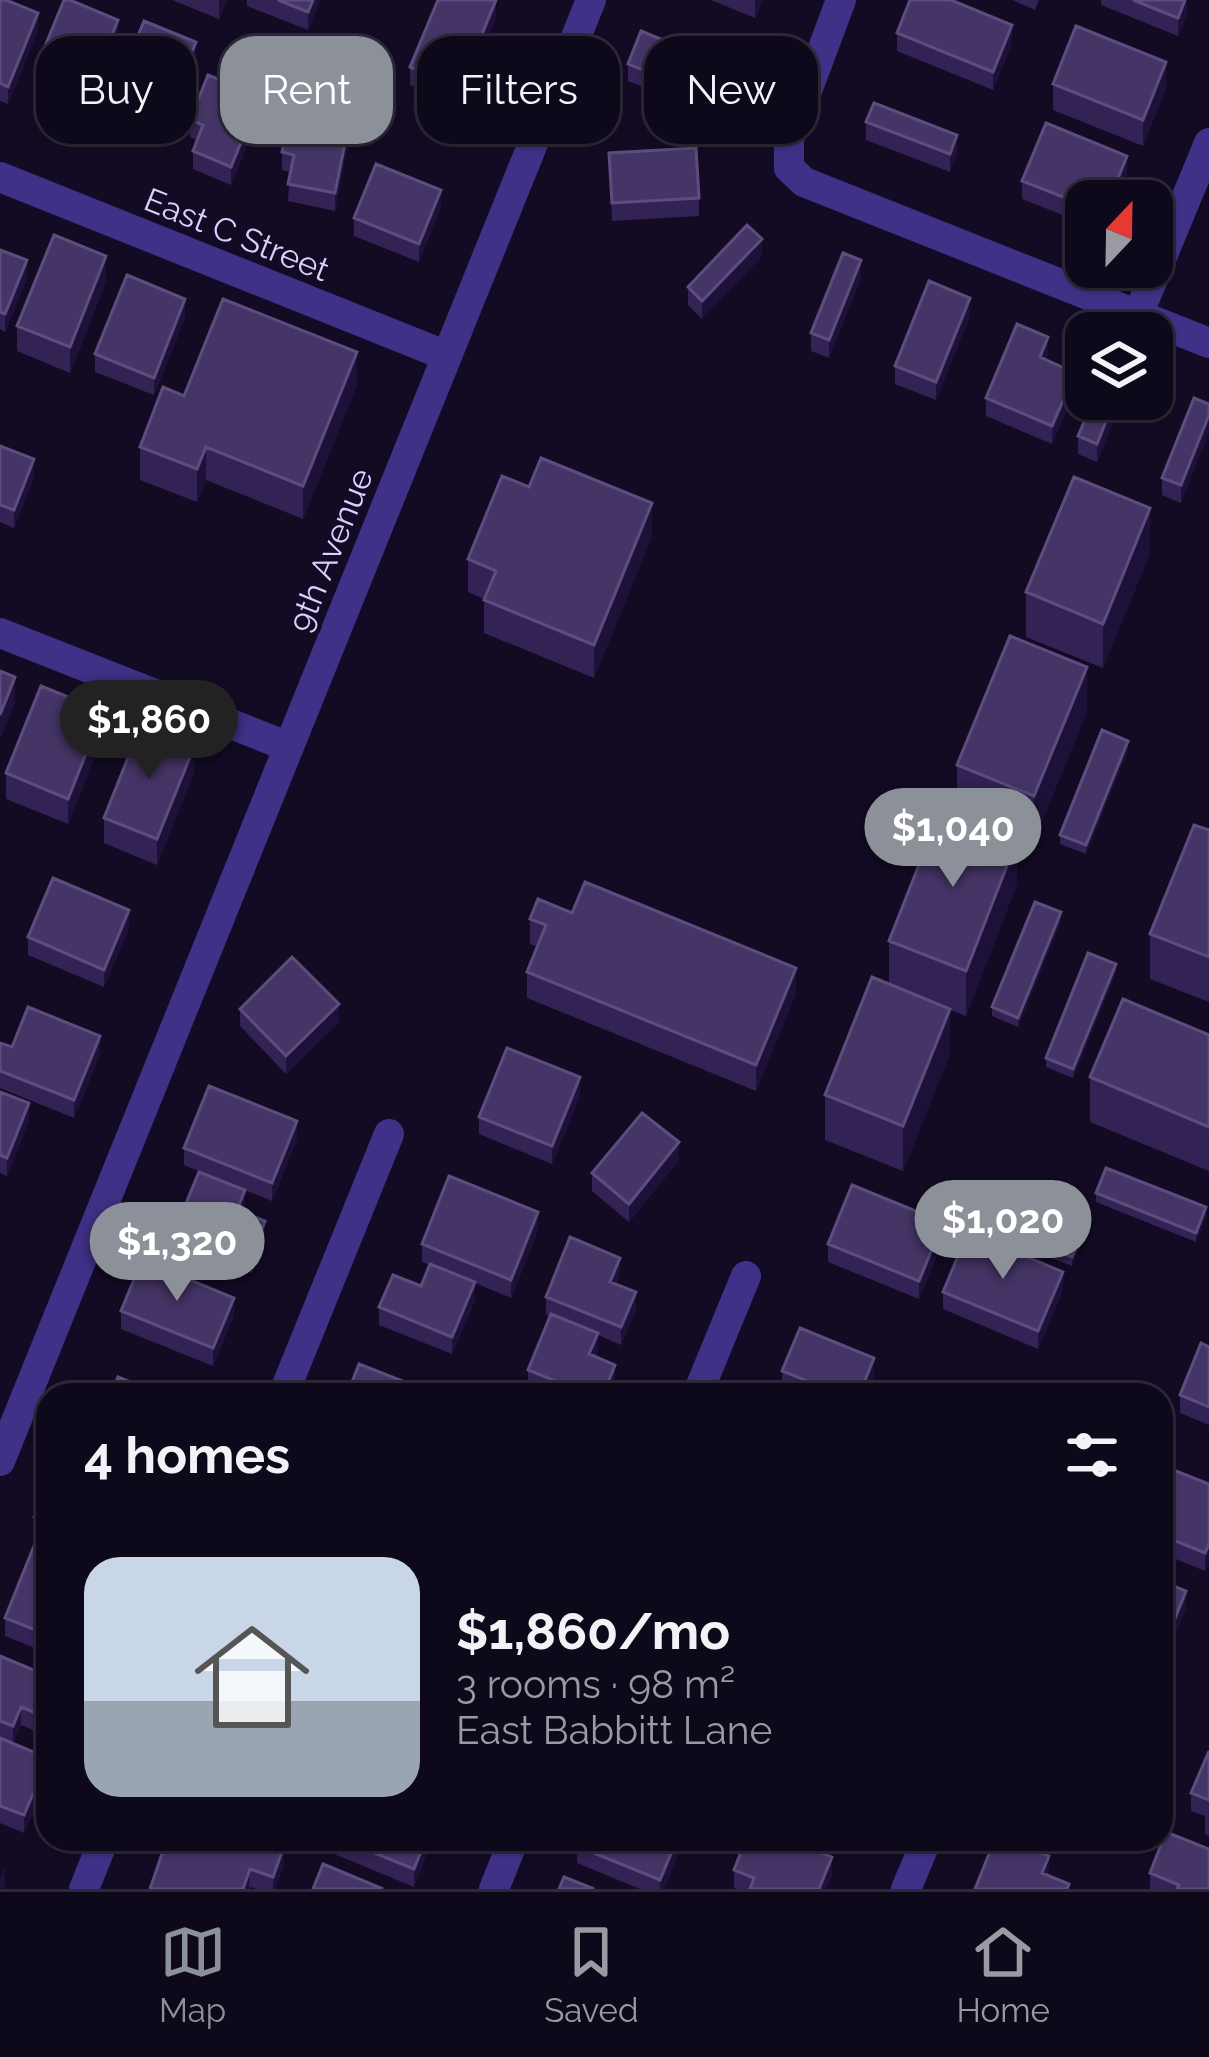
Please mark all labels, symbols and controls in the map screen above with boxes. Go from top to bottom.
chip: Buy [36,36,196,144]
chip: Rent [220,36,393,144]
chip: Filters [417,36,620,144]
chip: New [644,36,818,144]
street label: East C Street [139,180,335,289]
north arrow [1065,180,1173,288]
map controls [1065,180,1173,420]
button: layers [1065,312,1173,420]
street label: 9th Avenue [280,463,381,638]
pin: $1,860 [51,680,247,782]
text: $1,860 [87,696,211,742]
pin: $1,040 [855,788,1051,890]
text: $1,040 [891,804,1015,850]
pin: $1,020 [905,1180,1101,1282]
text: $1,020 [942,1196,1064,1242]
pin: $1,320 [79,1202,275,1304]
text: $1,320 [117,1218,237,1264]
icon: filters [1059,1422,1125,1488]
text: 4 homes [84,1425,290,1485]
text: $1,860/mo [456,1601,730,1661]
icon: home [180,1605,324,1749]
text: 3 rooms · 98 m² [456,1661,735,1707]
text: East Babbitt Lane [456,1707,772,1753]
tab: Map [159,1919,226,2030]
tab: Saved [544,1919,639,2030]
tab: Home [957,1919,1050,2030]

